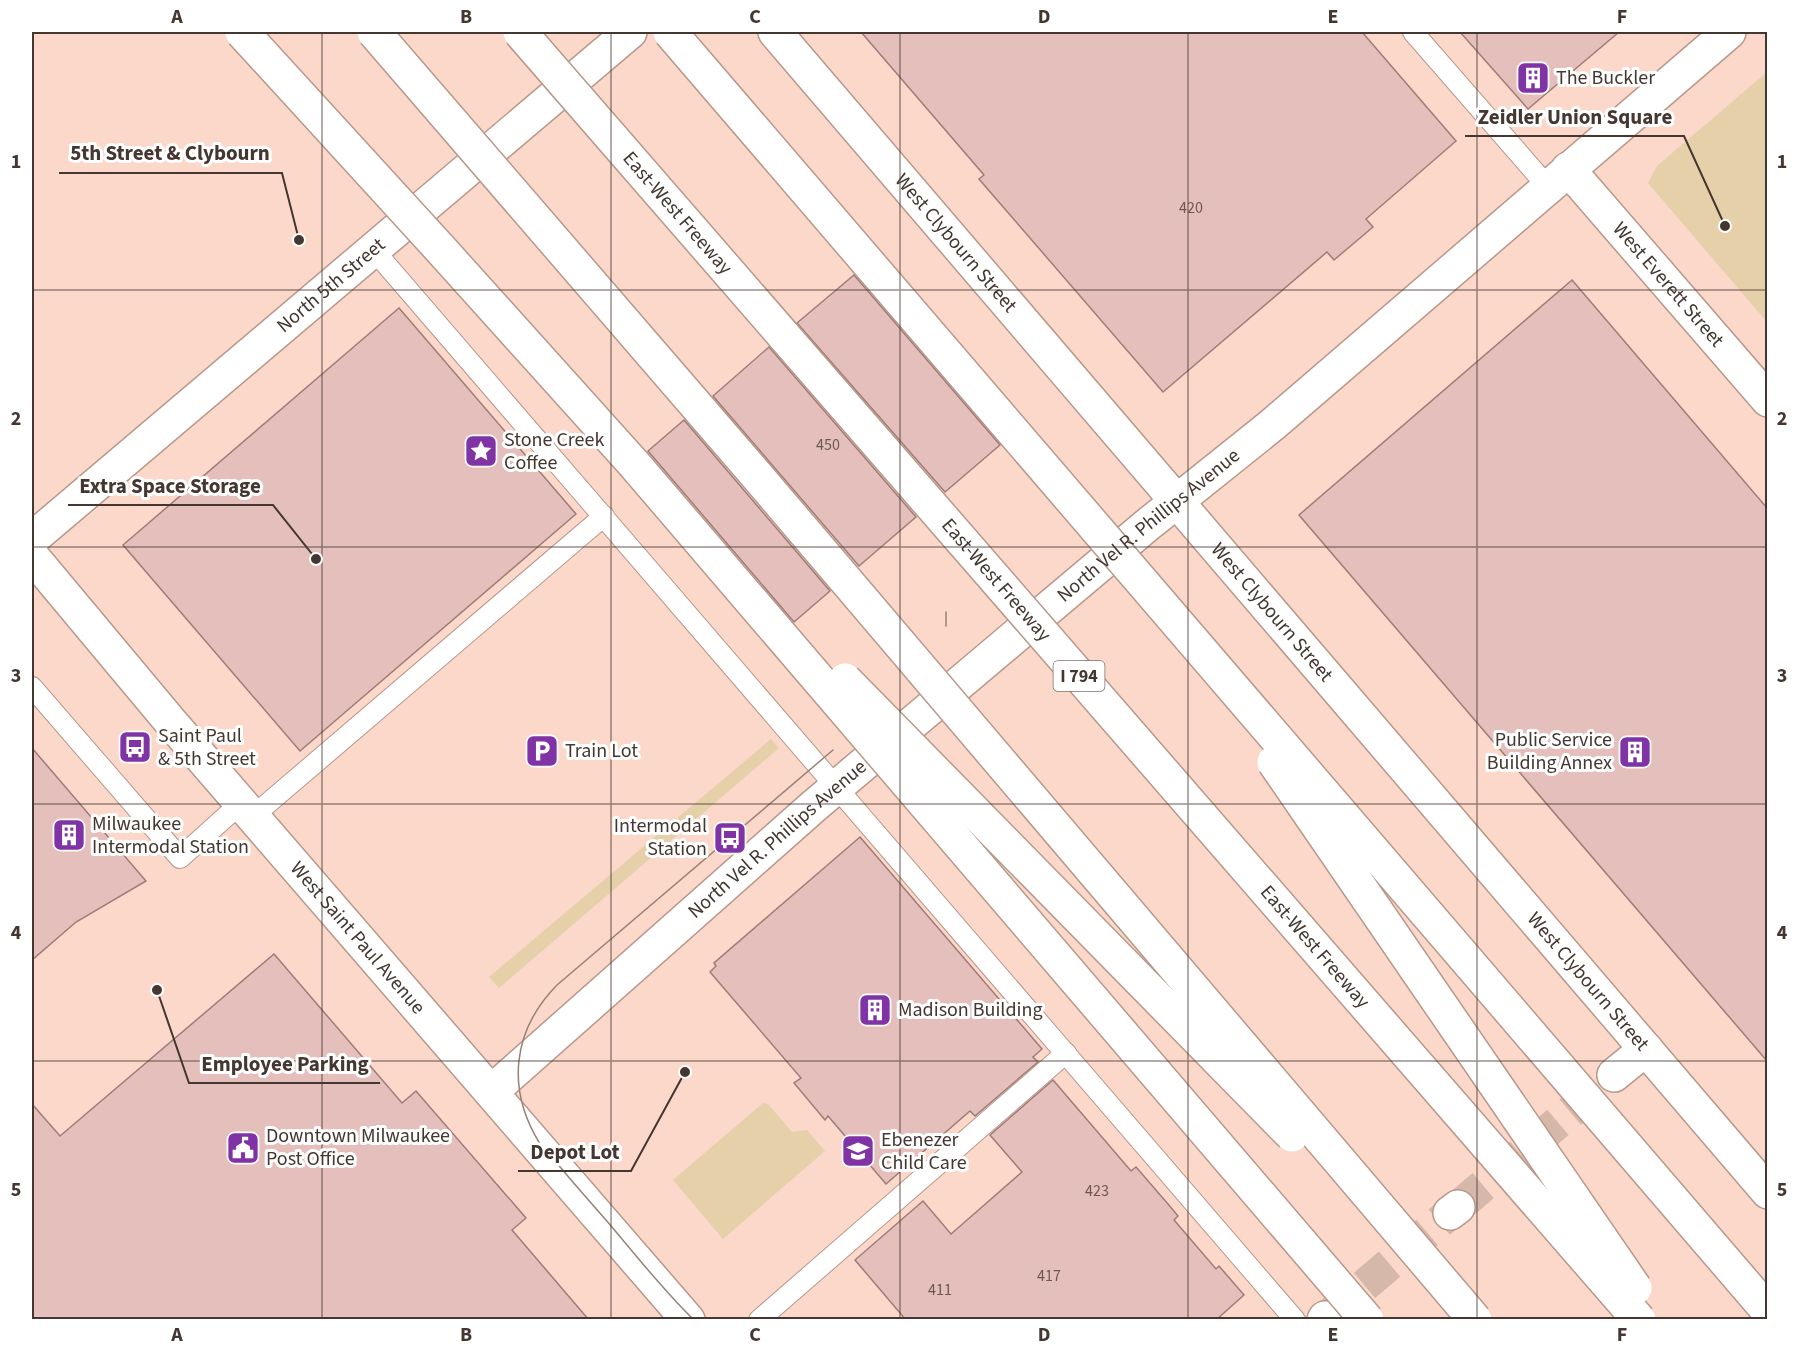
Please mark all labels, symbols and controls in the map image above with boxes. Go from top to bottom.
text: A [170,3,183,31]
text: B [460,3,472,31]
text: C [749,3,761,31]
text: D [1038,3,1050,31]
text: E [1328,3,1338,31]
text: F [1617,3,1627,31]
building icon: The Buckler [1515,60,1551,96]
place label: The Buckler [1556,64,1655,92]
callout: Zeidler Union Square [1465,97,1684,136]
text: Zeidler Union Square [1478,102,1672,132]
callout: 5th Street & Clybourn [59,134,282,173]
text: 5th Street & Clybourn [70,138,270,168]
street label: East-West Freeway [616,145,739,281]
text: 1 [11,148,21,176]
text: 1 [1777,148,1787,176]
street label: West Clybourn Street [888,168,1024,319]
house number: 420 [1179,197,1203,219]
street label: West Everett Street [1606,216,1731,354]
street label: North 5th Street [271,231,391,340]
text: 2 [11,405,21,433]
text: 2 [1777,405,1787,433]
place label: Stone Creek Coffee [504,426,604,477]
place icon: Stone Creek Coffee [463,433,499,469]
house number: 450 [816,434,840,456]
street label: North Vel R. Phillips Avenue [1051,442,1246,609]
callout: Extra Space Storage [68,466,273,505]
text: Extra Space Storage [79,471,261,501]
street label: East-West Freeway [935,512,1058,648]
street label: West Clybourn Street [1204,537,1340,688]
road number: I 794 [1054,661,1104,691]
text: 3 [11,662,21,690]
text: 3 [1777,662,1787,690]
place label: Saint Paul & 5th Street [158,722,256,773]
place label: Public Service Building Annex [1487,726,1612,777]
bus stop icon: Saint Paul & 5th Street [117,729,153,765]
parking icon: Train Lot [524,733,560,769]
building icon: Public Service Building Annex [1617,734,1653,770]
place label: Train Lot [565,737,638,765]
street label: North Vel R. Phillips Avenue [682,753,873,925]
place label: Milwaukee Intermodal Station [92,810,249,861]
place label: Intermodal Station [614,812,707,863]
building icon: Milwaukee Intermodal Station [51,817,87,853]
bus stop icon: Intermodal Station [712,820,748,856]
street label: West Saint Paul Avenue [284,855,432,1021]
street label: East-West Freeway [1253,879,1377,1015]
street label: West Clybourn Street [1520,906,1656,1057]
text: 4 [11,919,22,947]
text: 4 [1777,919,1788,947]
building icon: Madison Building [857,992,893,1028]
place label: Madison Building [898,996,1043,1024]
callout: Employee Parking [189,1044,380,1083]
text: Employee Parking [201,1049,369,1079]
place label: Downtown Milwaukee Post Office [266,1122,450,1173]
place label: Ebenezer Child Care [881,1126,967,1177]
public building icon: Downtown Milwaukee Post Office [225,1130,261,1166]
callout: Depot Lot [518,1132,631,1171]
school or university icon: Ebenezer Child Care [840,1133,876,1169]
text: Depot Lot [530,1137,620,1167]
text: 5 [11,1176,21,1204]
text: 5 [1777,1176,1787,1204]
house number: 423 [1085,1180,1109,1202]
house number: 417 [1037,1265,1061,1287]
house number: 411 [928,1279,952,1301]
text: A [170,1321,183,1349]
text: B [460,1321,472,1349]
text: C [749,1321,761,1349]
text: D [1038,1321,1050,1349]
text: E [1328,1321,1338,1349]
text: F [1617,1321,1627,1349]

